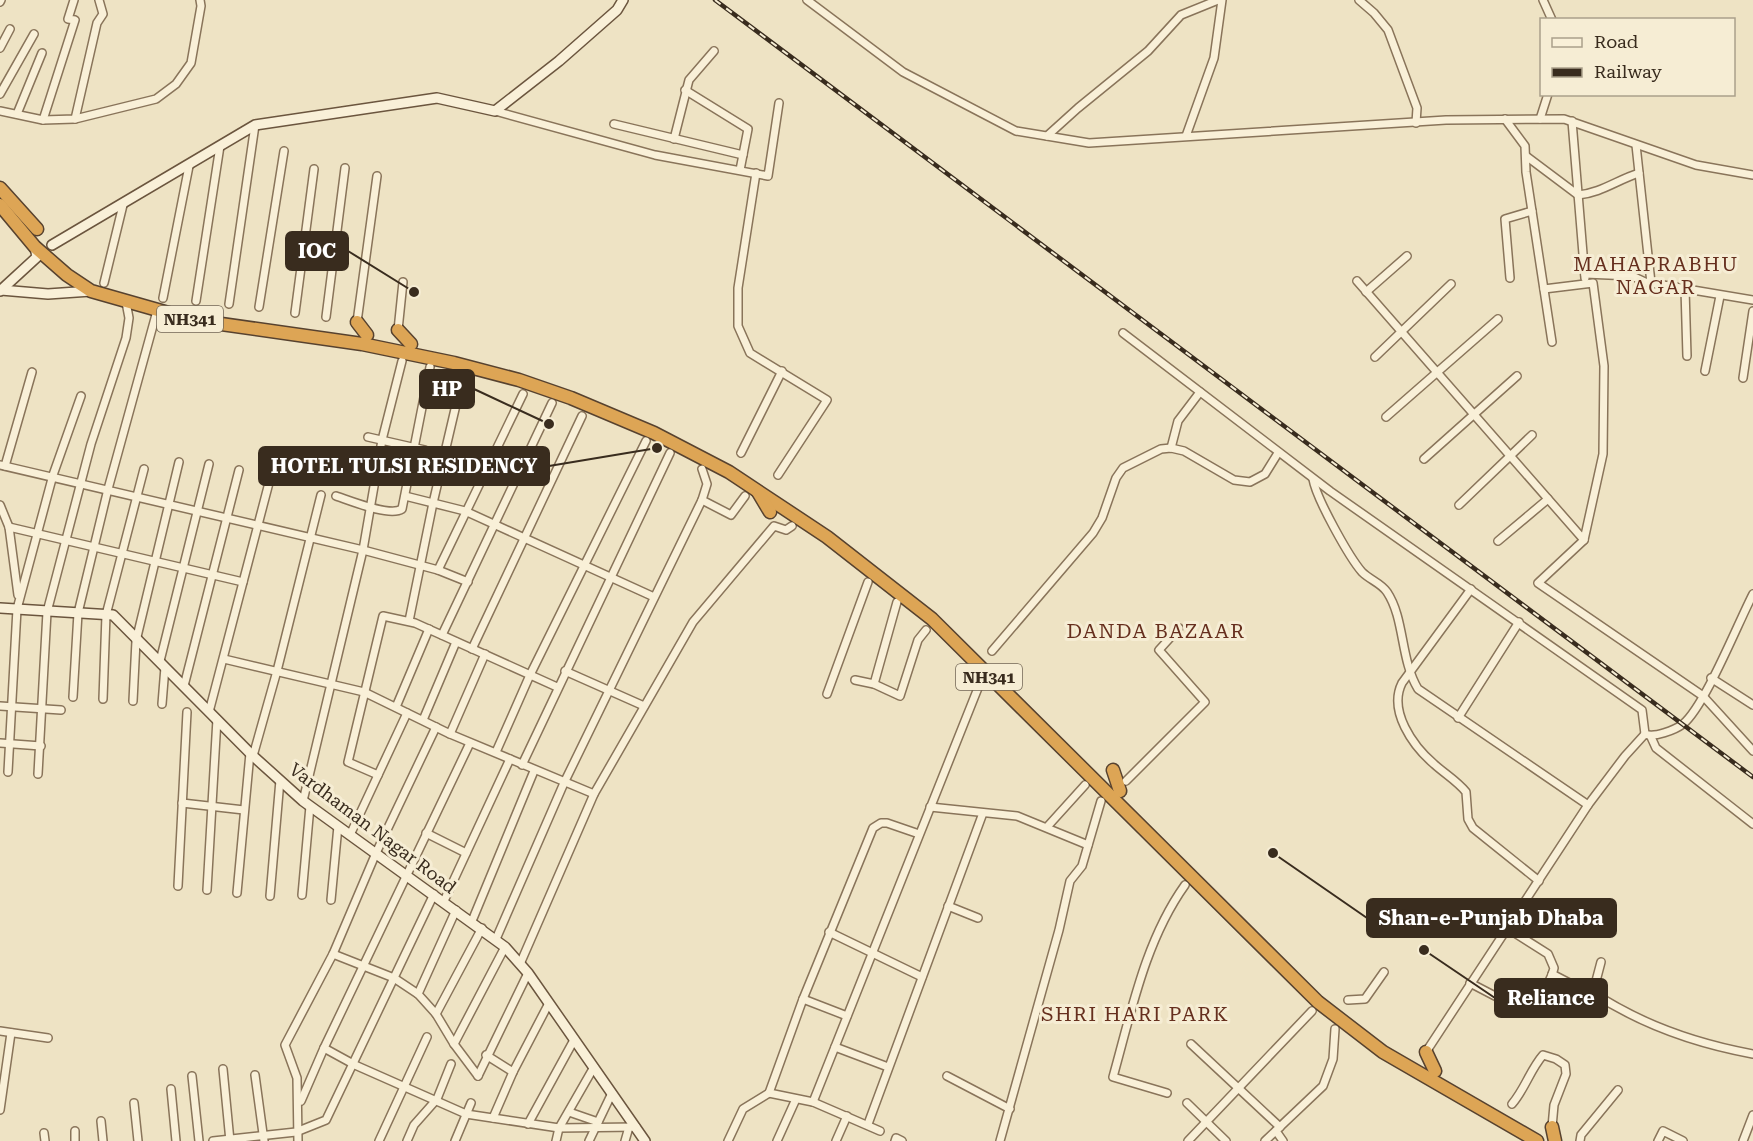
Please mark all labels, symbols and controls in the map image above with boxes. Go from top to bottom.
legend [1540,18,1735,96]
text: Road [1594,31,1639,52]
text: Railway [1594,61,1662,82]
callout: IOC [286,232,348,270]
text: IOC [298,239,336,263]
district label: MAHAPRABHU NAGAR [1573,252,1739,299]
road number: NH341 [157,306,223,332]
callout: HP [420,370,474,408]
text: HP [432,377,462,401]
callout: HOTEL TULSI RESIDENCY [259,447,549,485]
text: HOTEL TULSI RESIDENCY [271,454,537,478]
district label: DANDA BAZAAR [1066,619,1246,643]
road number: NH341 [956,664,1022,690]
street label: Vardhaman Nagar Road [285,758,461,898]
callout: Shan-e-Punjab Dhaba [1367,899,1616,937]
text: Shan-e-Punjab Dhaba [1378,906,1604,930]
callout: Reliance [1495,979,1607,1017]
text: Reliance [1507,986,1595,1010]
district label: SHRI HARI PARK [1041,1002,1229,1026]

